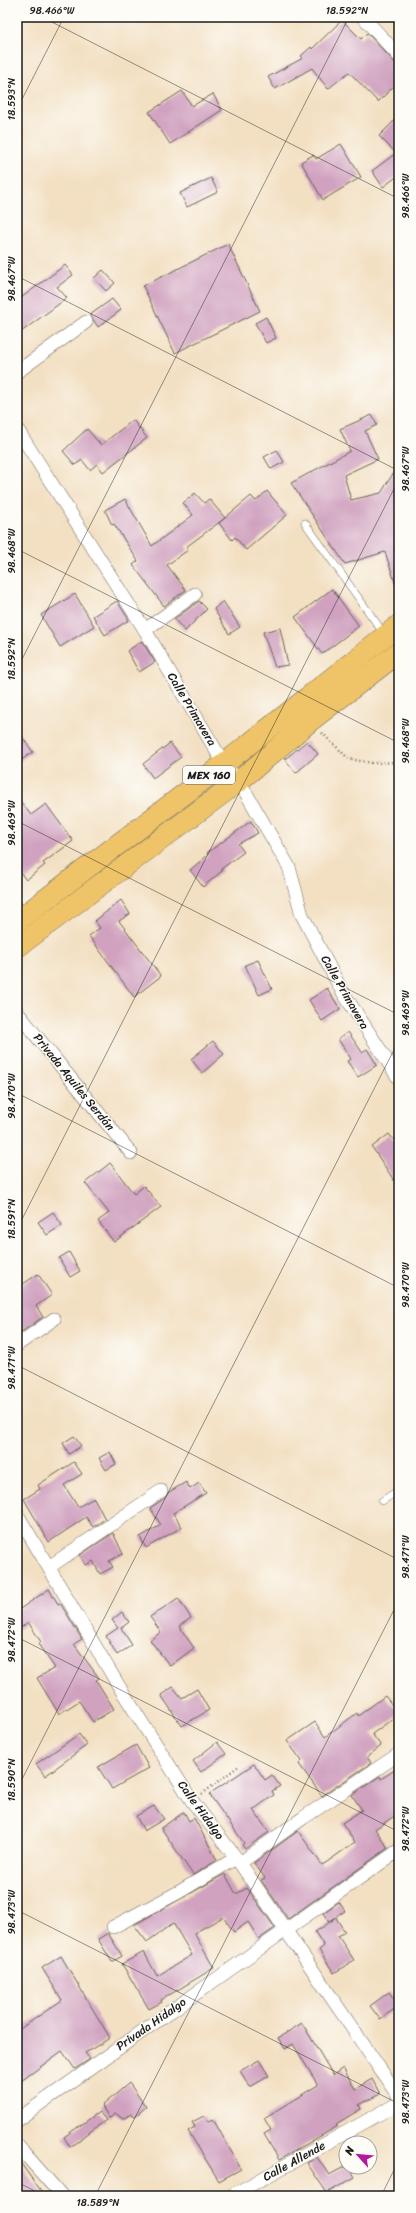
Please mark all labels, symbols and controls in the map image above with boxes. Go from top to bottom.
text: 98.466°W [30,2,75,20]
text: 18.592°N [326,2,368,20]
text: 18.593°N [3,78,21,120]
text: 98.466°W [397,173,415,218]
text: 98.467°W [3,256,21,301]
text: 98.467°W [397,446,415,491]
text: 98.468°W [3,528,21,574]
text: 18.592°N [3,638,21,680]
street label: Calle Primavera [161,668,223,750]
text: 98.468°W [397,718,415,764]
road number: MEX 160 [183,766,235,784]
text: 98.469°W [3,800,21,846]
street label: Calle Primavera [315,951,375,1033]
text: 98.469°W [397,990,415,1036]
street label: Privada Aquiles Serdán [27,1028,121,1136]
text: 98.470°W [3,1073,21,1119]
text: 18.591°N [3,1198,21,1240]
text: 98.470°W [397,1262,415,1308]
text: 98.471°W [3,1346,21,1390]
text: 98.471°W [397,1535,415,1579]
text: 98.472°W [3,1617,21,1662]
text: 18.590°N [3,1758,21,1802]
street label: Calle Hidalgo [172,1775,230,1845]
text: 98.472°W [397,1806,415,1851]
text: 98.473°W [3,1889,21,1934]
street label: Privada Hidalgo [111,1991,191,2057]
text: 98.473°W [397,2079,415,2124]
street label: Calle Allende [258,2135,330,2187]
north arrow [338,2135,378,2175]
text: N [339,2143,360,2159]
text: 18.589°N [77,2194,119,2212]

